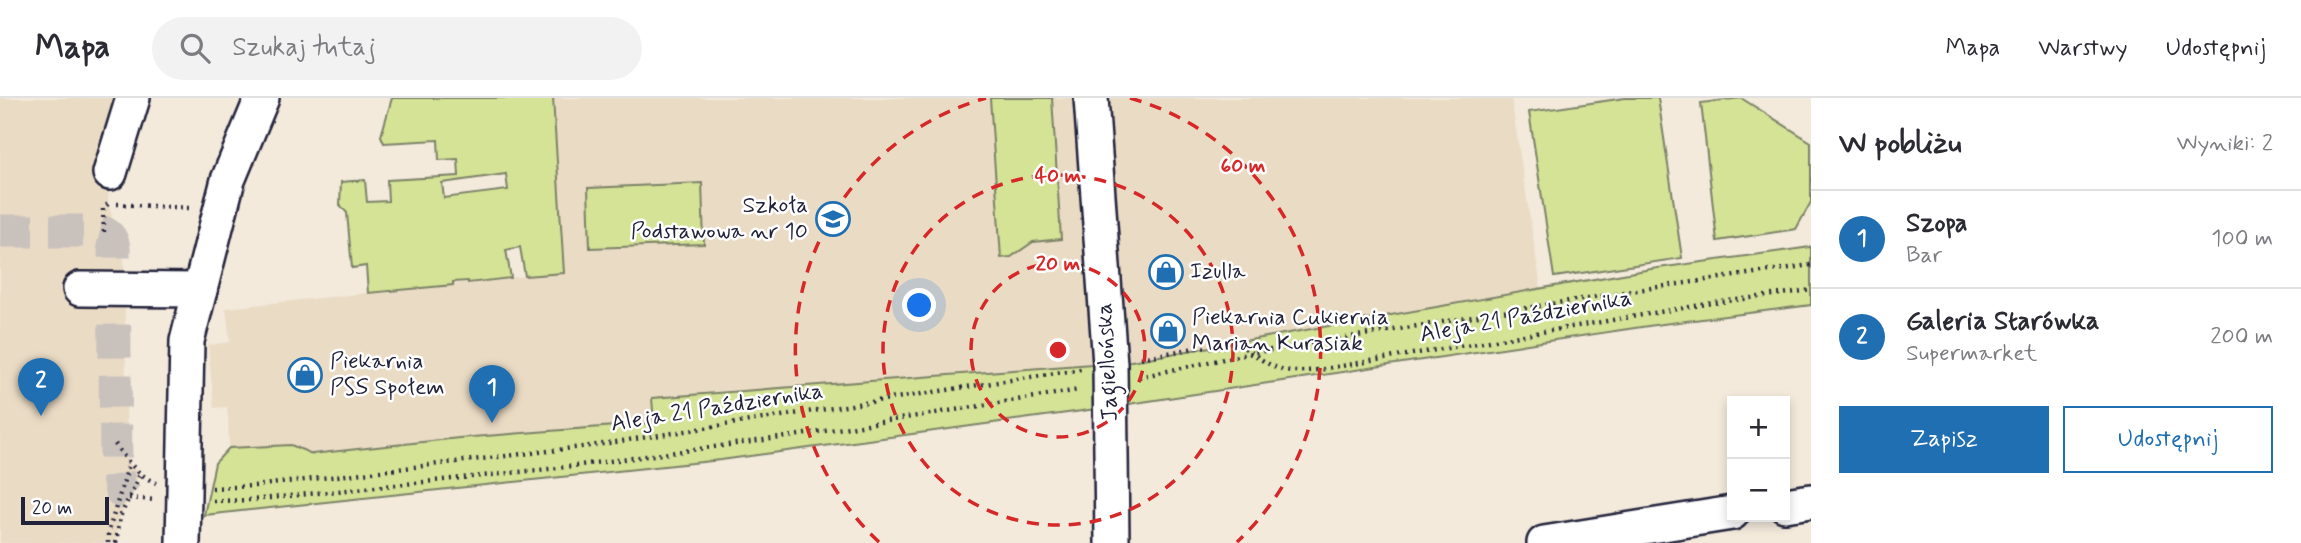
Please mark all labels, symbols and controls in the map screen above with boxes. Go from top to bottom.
search box [152,17,642,80]
text: Mapa [35,26,110,70]
icon: search [176,29,214,67]
text: Szukaj tutaj [232,31,376,65]
text: Mapa [1945,33,2000,64]
text: Warstwy [2038,33,2128,64]
text: Udostępnij [2166,33,2266,64]
text: W pobliżu [1839,124,1962,163]
text: Wyniki: 2 [2177,129,2273,159]
text: 60 m [1220,152,1266,180]
text: 40 m [1035,162,1082,190]
place label: Szkoła Podstawowa nr 10 [631,191,808,247]
school or university icon: Szkoła Podstawowa nr 10 [814,200,852,238]
text: Szopa [1906,207,1968,241]
text: 1 [1857,224,1867,254]
text: 100 m [2211,224,2273,254]
text: Bar [1906,241,1942,271]
text: 20 m [1036,250,1081,278]
shop icon: Izulla [1147,253,1185,291]
place label: Izulla [1190,257,1246,287]
street label: Aleja 21 Października [1418,284,1634,350]
your location [902,288,936,322]
street label: Jagiellońska [1090,302,1128,422]
place label: Piekarnia Cukiernia Marian Kurasiak [1192,303,1389,359]
text: Galeria Starówka [1906,305,2099,339]
shop icon: Piekarnia Cukiernia Marian Kurasiak [1149,312,1187,350]
text: 2 [1856,322,1868,352]
text: 200 m [2210,322,2273,352]
centre of rings [1046,338,1070,362]
text: Supermarket [1906,339,2037,369]
place label: Piekarnia PSS Społem [330,347,445,403]
shop icon: Piekarnia PSS Społem [286,356,324,394]
pin: 2 [18,358,64,416]
pin: 1 [469,365,515,423]
street label: Aleja 21 Października [609,376,825,440]
map controls [1727,396,1790,522]
button: + [1727,396,1790,459]
button: Zapisz [1839,406,2049,473]
button: Udostępnij [2063,406,2273,473]
button: − [1727,459,1790,522]
scale bar [21,494,108,526]
text: 20 m [32,496,72,521]

